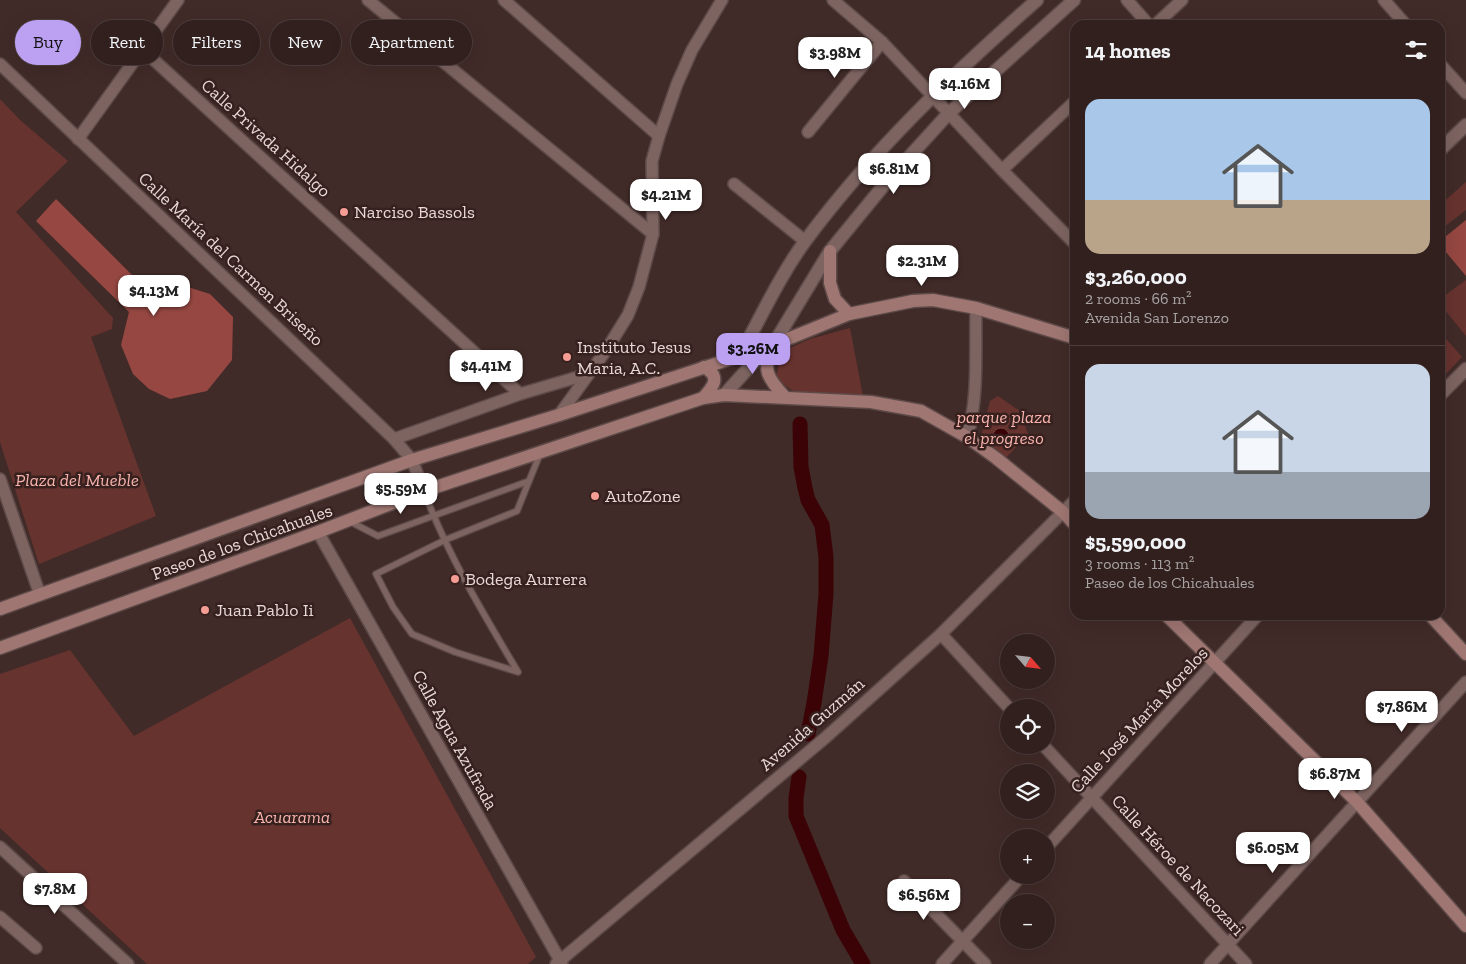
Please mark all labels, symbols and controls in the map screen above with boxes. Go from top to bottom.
chip: Buy [15,20,81,65]
chip: Rent [91,20,163,65]
chip: Filters [173,20,260,65]
chip: New [270,20,341,65]
chip: Apartment [351,20,472,65]
pin: $3.98M [794,36,876,79]
icon: filters [1402,36,1430,64]
text: 14 homes [1085,38,1171,63]
text: $3.98M [809,43,861,62]
pin: $4.16M [924,68,1006,110]
street label: Calle Privada Hidalgo [197,74,335,202]
text: $4.16M [940,74,990,93]
icon: home [1213,131,1303,221]
pin: $6.81M [853,152,935,195]
text: $6.81M [869,159,919,178]
street label: Calle María del Carmen Briseño [134,167,328,351]
pin: $4.21M [625,178,707,221]
text: $4.21M [641,185,691,204]
place label: Narciso Bassols [354,201,475,223]
marker: Narciso Bassols [338,206,350,218]
pin: $2.31M [881,244,963,287]
text: $2.31M [897,251,947,270]
text: $3,260,000 [1085,264,1187,289]
pin: $4.13M [113,274,195,317]
text: $4.13M [129,281,179,300]
text: 2 rooms · 66 m² [1085,289,1192,308]
text: Avenida San Lorenzo [1085,308,1229,327]
pin: $3.26M [712,332,794,375]
place label: Instituto Jesus Maria, A.C. [577,336,691,379]
text: $3.26M [727,339,779,358]
pin: $4.41M [445,350,527,392]
marker: Instituto Jesus Maria, A.C. [561,351,573,363]
text: $4.41M [461,356,511,375]
icon: home [1213,397,1303,487]
park label: parque plaza el progreso [956,406,1051,449]
park label: Plaza del Mueble [15,469,139,491]
pin: $5.59M [360,472,442,515]
text: $5.59M [375,479,427,498]
place label: AutoZone [605,485,680,507]
marker: AutoZone [589,490,601,502]
street label: Paseo de los Chicahuales [149,499,335,585]
text: $5,590,000 [1085,529,1186,554]
text: 3 rooms · 113 m² [1085,554,1194,573]
place label: Bodega Aurrera [465,568,587,590]
marker: Bodega Aurrera [449,573,461,585]
text: Paseo de los Chicahuales [1085,573,1255,592]
place label: Juan Pablo Ii [215,599,314,621]
marker: Juan Pablo Ii [199,604,211,616]
north arrow [1000,634,1055,689]
map controls [1000,634,1055,949]
street label: Calle José María Morelos [1066,642,1213,798]
street label: Calle Agua Azufrada [408,666,503,814]
street label: Avenida Guzmán [755,672,869,775]
pin: $7.86M [1361,690,1443,733]
text: $7.86M [1377,697,1427,716]
button: locate [1000,699,1055,754]
pin: $6.87M [1294,758,1376,800]
button: layers [1000,764,1055,819]
text: $6.87M [1309,764,1361,783]
street label: Calle Héroe de Nacozari [1107,790,1249,940]
park label: Acuarama [253,806,330,828]
button: + [1000,829,1055,884]
pin: $6.05M [1232,832,1314,874]
text: $6.05M [1247,838,1299,857]
pin: $7.8M [20,872,90,915]
pin: $6.56M [883,878,965,921]
text: $7.8M [34,879,76,898]
text: $6.56M [898,885,950,904]
button: − [1000,894,1055,949]

